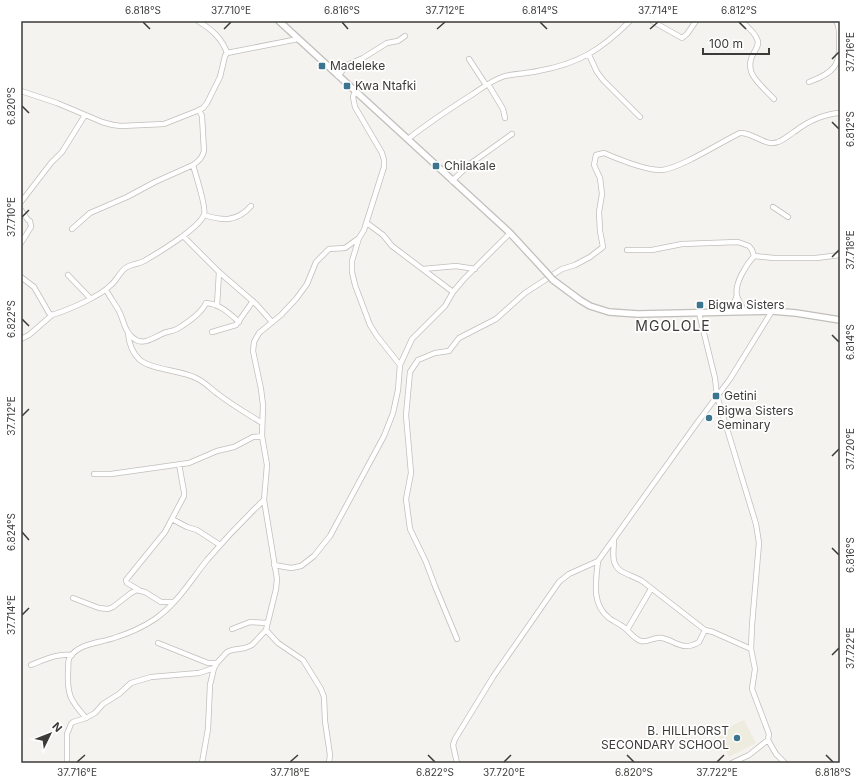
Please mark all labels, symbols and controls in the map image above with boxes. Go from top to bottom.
text: 6.818°S [125,4,161,16]
text: 37.710°E [211,4,251,16]
text: 6.816°S [324,4,360,16]
text: 37.712°E [425,4,465,16]
text: 6.814°S [522,4,558,16]
text: 37.714°E [638,4,678,16]
text: 6.812°S [721,4,757,16]
scale bar [703,30,769,56]
text: 37.716°E [844,32,856,72]
text: 100 m [709,36,743,51]
place label: Madeleke [330,58,385,73]
marker: Madeleke [317,61,327,71]
place label: Kwa Ntafki [355,78,416,93]
marker: Kwa Ntafki [342,81,352,91]
text: 6.820°S [5,87,17,125]
text: 6.812°S [844,111,856,147]
place label: Chilakale [444,158,496,173]
marker: Chilakale [431,161,441,171]
text: 37.710°E [5,197,17,237]
text: 37.718°E [844,230,856,270]
place label: Bigwa Sisters [708,297,785,312]
text: 6.822°S [5,300,17,338]
marker: Bigwa Sisters [695,300,705,310]
district label: MGOLOLE [635,317,711,334]
text: 6.814°S [844,324,856,360]
place label: Getini [724,388,757,403]
marker: Getini [711,391,721,401]
text: 37.712°E [5,396,17,436]
place label: Bigwa Sisters Seminary [717,403,794,432]
marker: Bigwa Sisters Seminary [704,413,714,423]
text: 37.720°E [844,428,856,470]
text: 6.824°S [5,513,17,551]
text: 6.816°S [844,537,856,573]
text: 37.714°E [5,595,17,635]
text: 37.722°E [844,627,856,669]
north arrow [30,714,70,754]
text: N [49,719,65,735]
place label: B. HILLHORST SECONDARY SCHOOL [601,723,729,752]
marker: B. HILLHORST SECONDARY SCHOOL [732,733,742,743]
text: 37.716°E [57,766,97,778]
text: 37.718°E [270,766,310,778]
text: 6.822°S [416,766,454,778]
text: 37.720°E [483,766,525,778]
text: 6.820°S [615,766,653,778]
text: 37.722°E [696,766,738,778]
text: 6.818°S [815,766,851,778]

